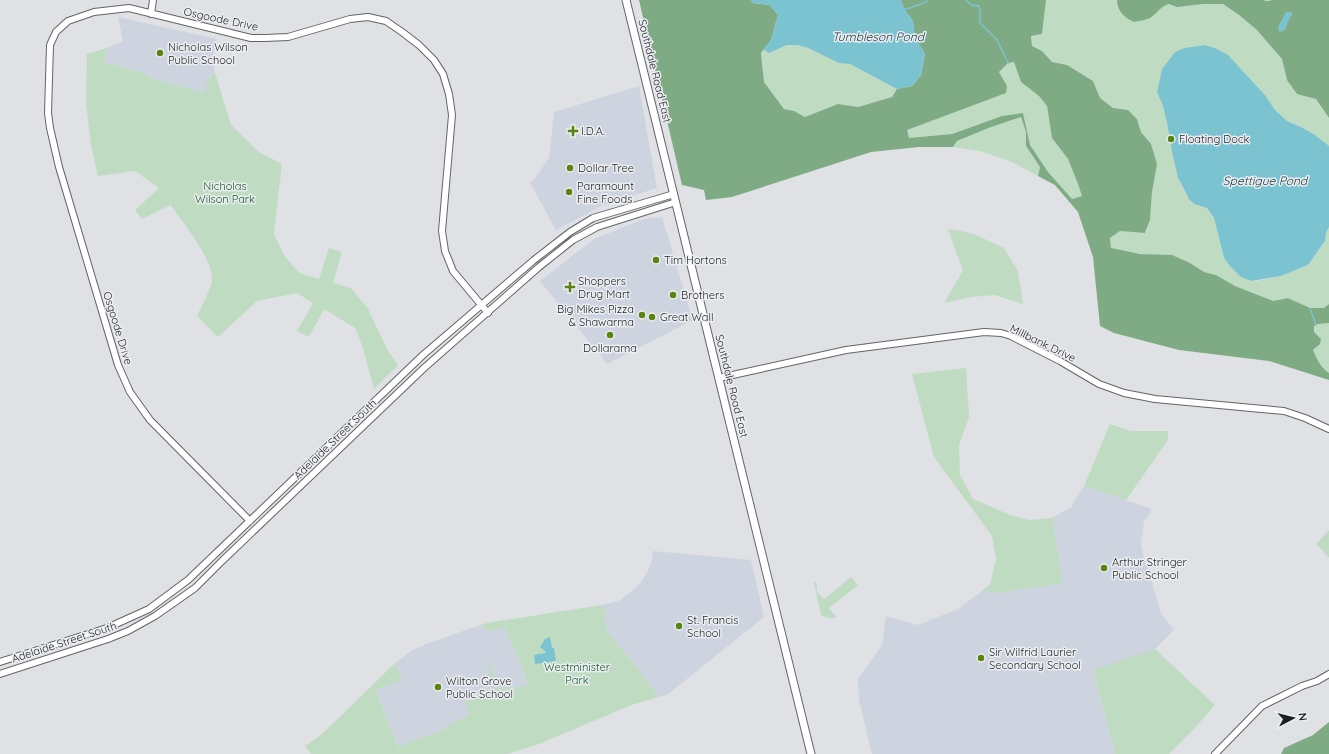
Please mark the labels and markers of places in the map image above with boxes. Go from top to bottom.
place label: Nicholas Wilson Public School [168,40,248,67]
marker: Nicholas Wilson Public School [155,48,165,58]
place label: I.D.A. [581,124,605,138]
marker: I.D.A. [568,126,578,136]
place label: Floating Dock [1179,132,1250,146]
marker: Floating Dock [1166,134,1176,144]
place label: Dollar Tree [578,161,634,175]
marker: Dollar Tree [565,163,575,173]
place label: Paramount Fine Foods [577,179,634,206]
marker: Paramount Fine Foods [564,187,574,197]
place label: Tim Hortons [664,253,727,267]
marker: Tim Hortons [651,255,661,265]
place label: Shoppers Drug Mart [578,274,630,301]
marker: Shoppers Drug Mart [565,282,575,292]
place label: Brothers [681,288,724,302]
marker: Brothers [668,290,678,300]
place label: Big Mikes Pizza & Shawarma [557,302,634,329]
marker: Big Mikes Pizza & Shawarma [637,310,647,320]
place label: Great Wall [660,310,714,324]
marker: Great Wall [647,312,657,322]
marker: Dollarama [605,330,615,340]
place label: Dollarama [583,341,637,355]
place label: Arthur Stringer Public School [1112,555,1188,582]
marker: Arthur Stringer Public School [1099,563,1109,573]
place label: St. Francis School [687,613,738,640]
marker: St. Francis School [674,621,684,631]
place label: Sir Wilfrid Laurier Secondary School [989,645,1081,672]
marker: Sir Wilfrid Laurier Secondary School [976,653,986,663]
place label: Wilton Grove Public School [446,674,513,701]
marker: Wilton Grove Public School [433,682,443,692]

